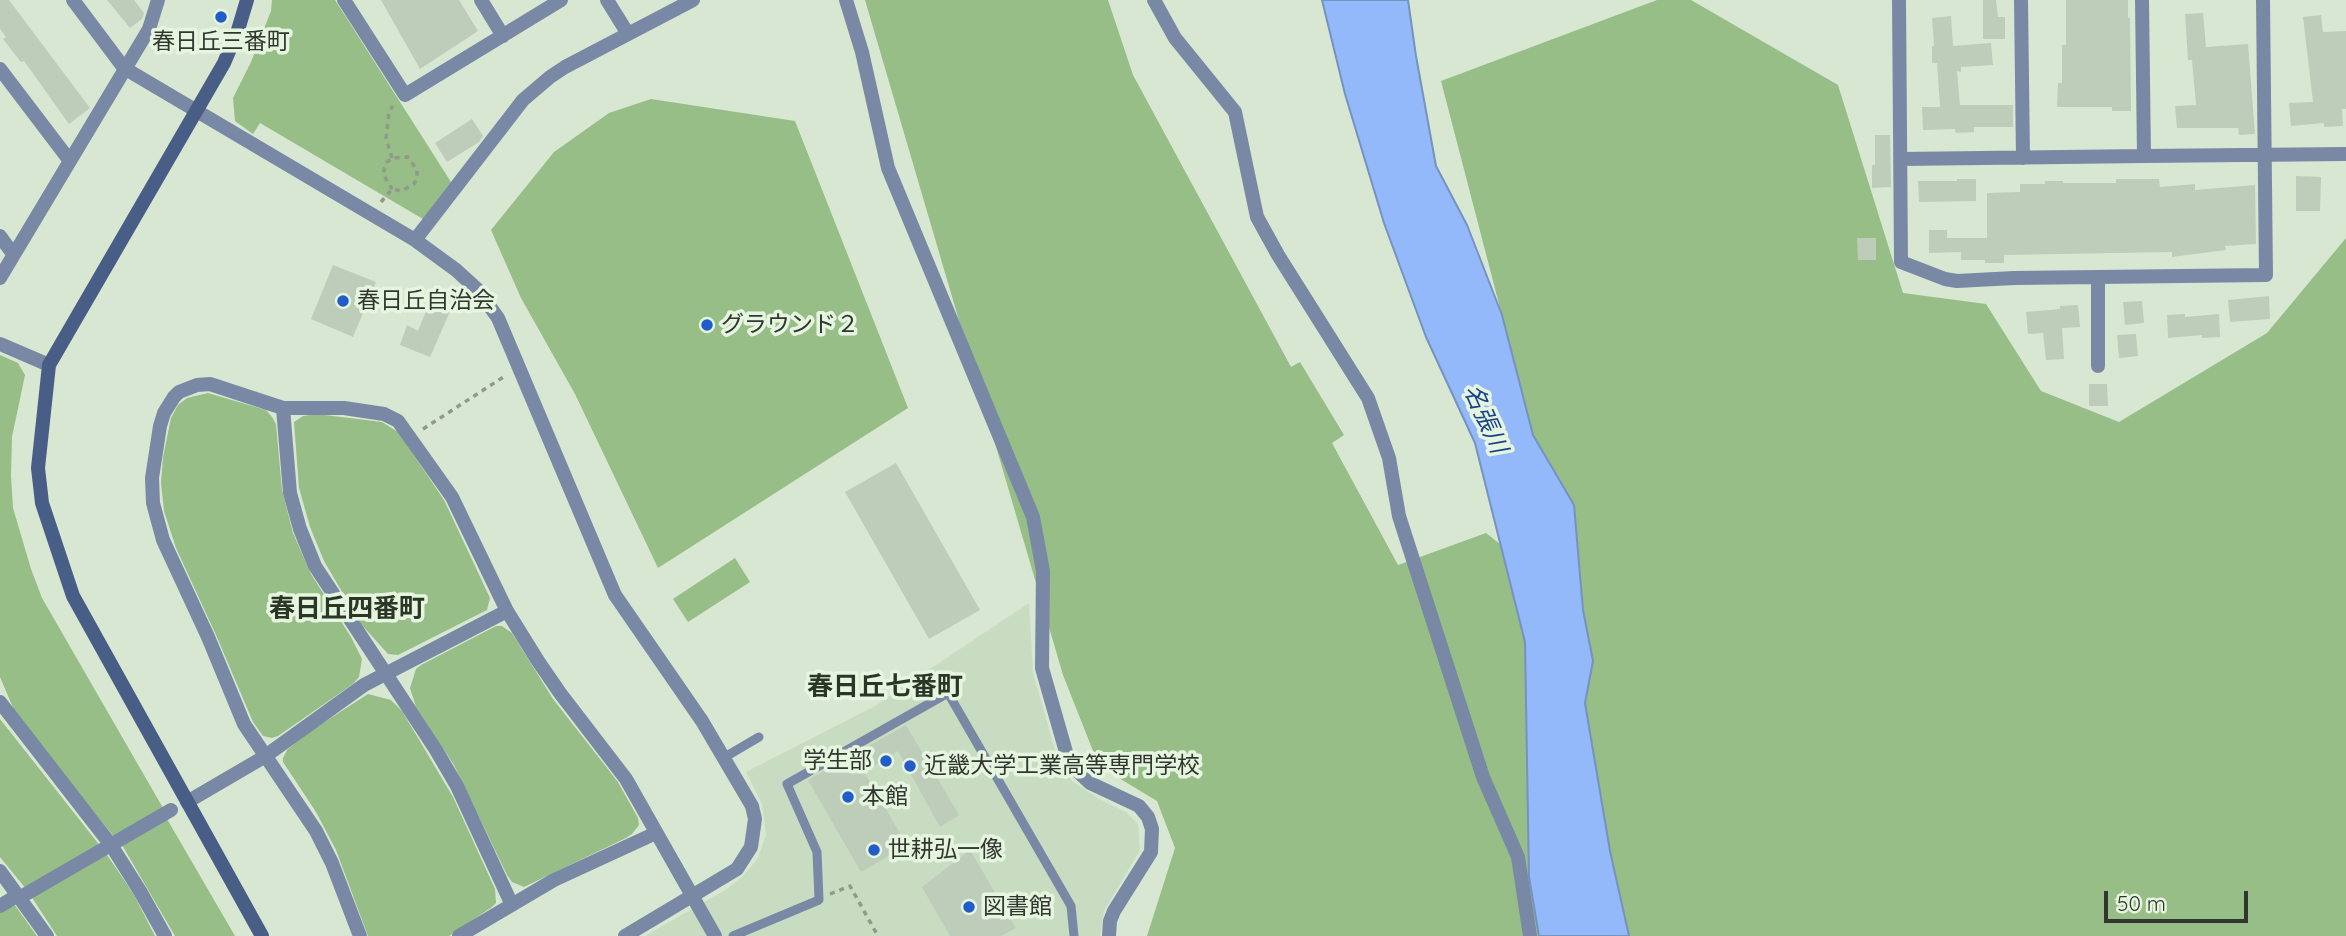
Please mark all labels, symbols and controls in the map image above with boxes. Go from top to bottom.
marker: 春日丘三番町 [213,9,229,25]
place label: 春日丘三番町 [152,28,290,56]
place label: 春日丘自治会 [357,287,495,315]
marker: 春日丘自治会 [335,293,351,309]
place label: グラウンド２ [721,311,859,339]
marker: グラウンド２ [699,317,715,333]
water label: 名張川 [1457,380,1513,458]
district label: 春日丘四番町 [269,593,425,625]
district label: 春日丘七番町 [807,671,963,703]
place label: 学生部 [803,747,872,775]
place label: 近畿大学工業高等専門学校 [924,752,1200,780]
marker: 学生部 [878,753,894,769]
marker: 近畿大学工業高等専門学校 [902,758,918,774]
place label: 本館 [862,783,908,811]
marker: 本館 [840,789,856,805]
place label: 世耕弘一像 [888,836,1003,864]
marker: 世耕弘一像 [866,842,882,858]
scale bar [2108,876,2252,920]
text: 50 m [2117,890,2166,916]
place label: 図書館 [983,893,1052,921]
marker: 図書館 [961,899,977,915]

